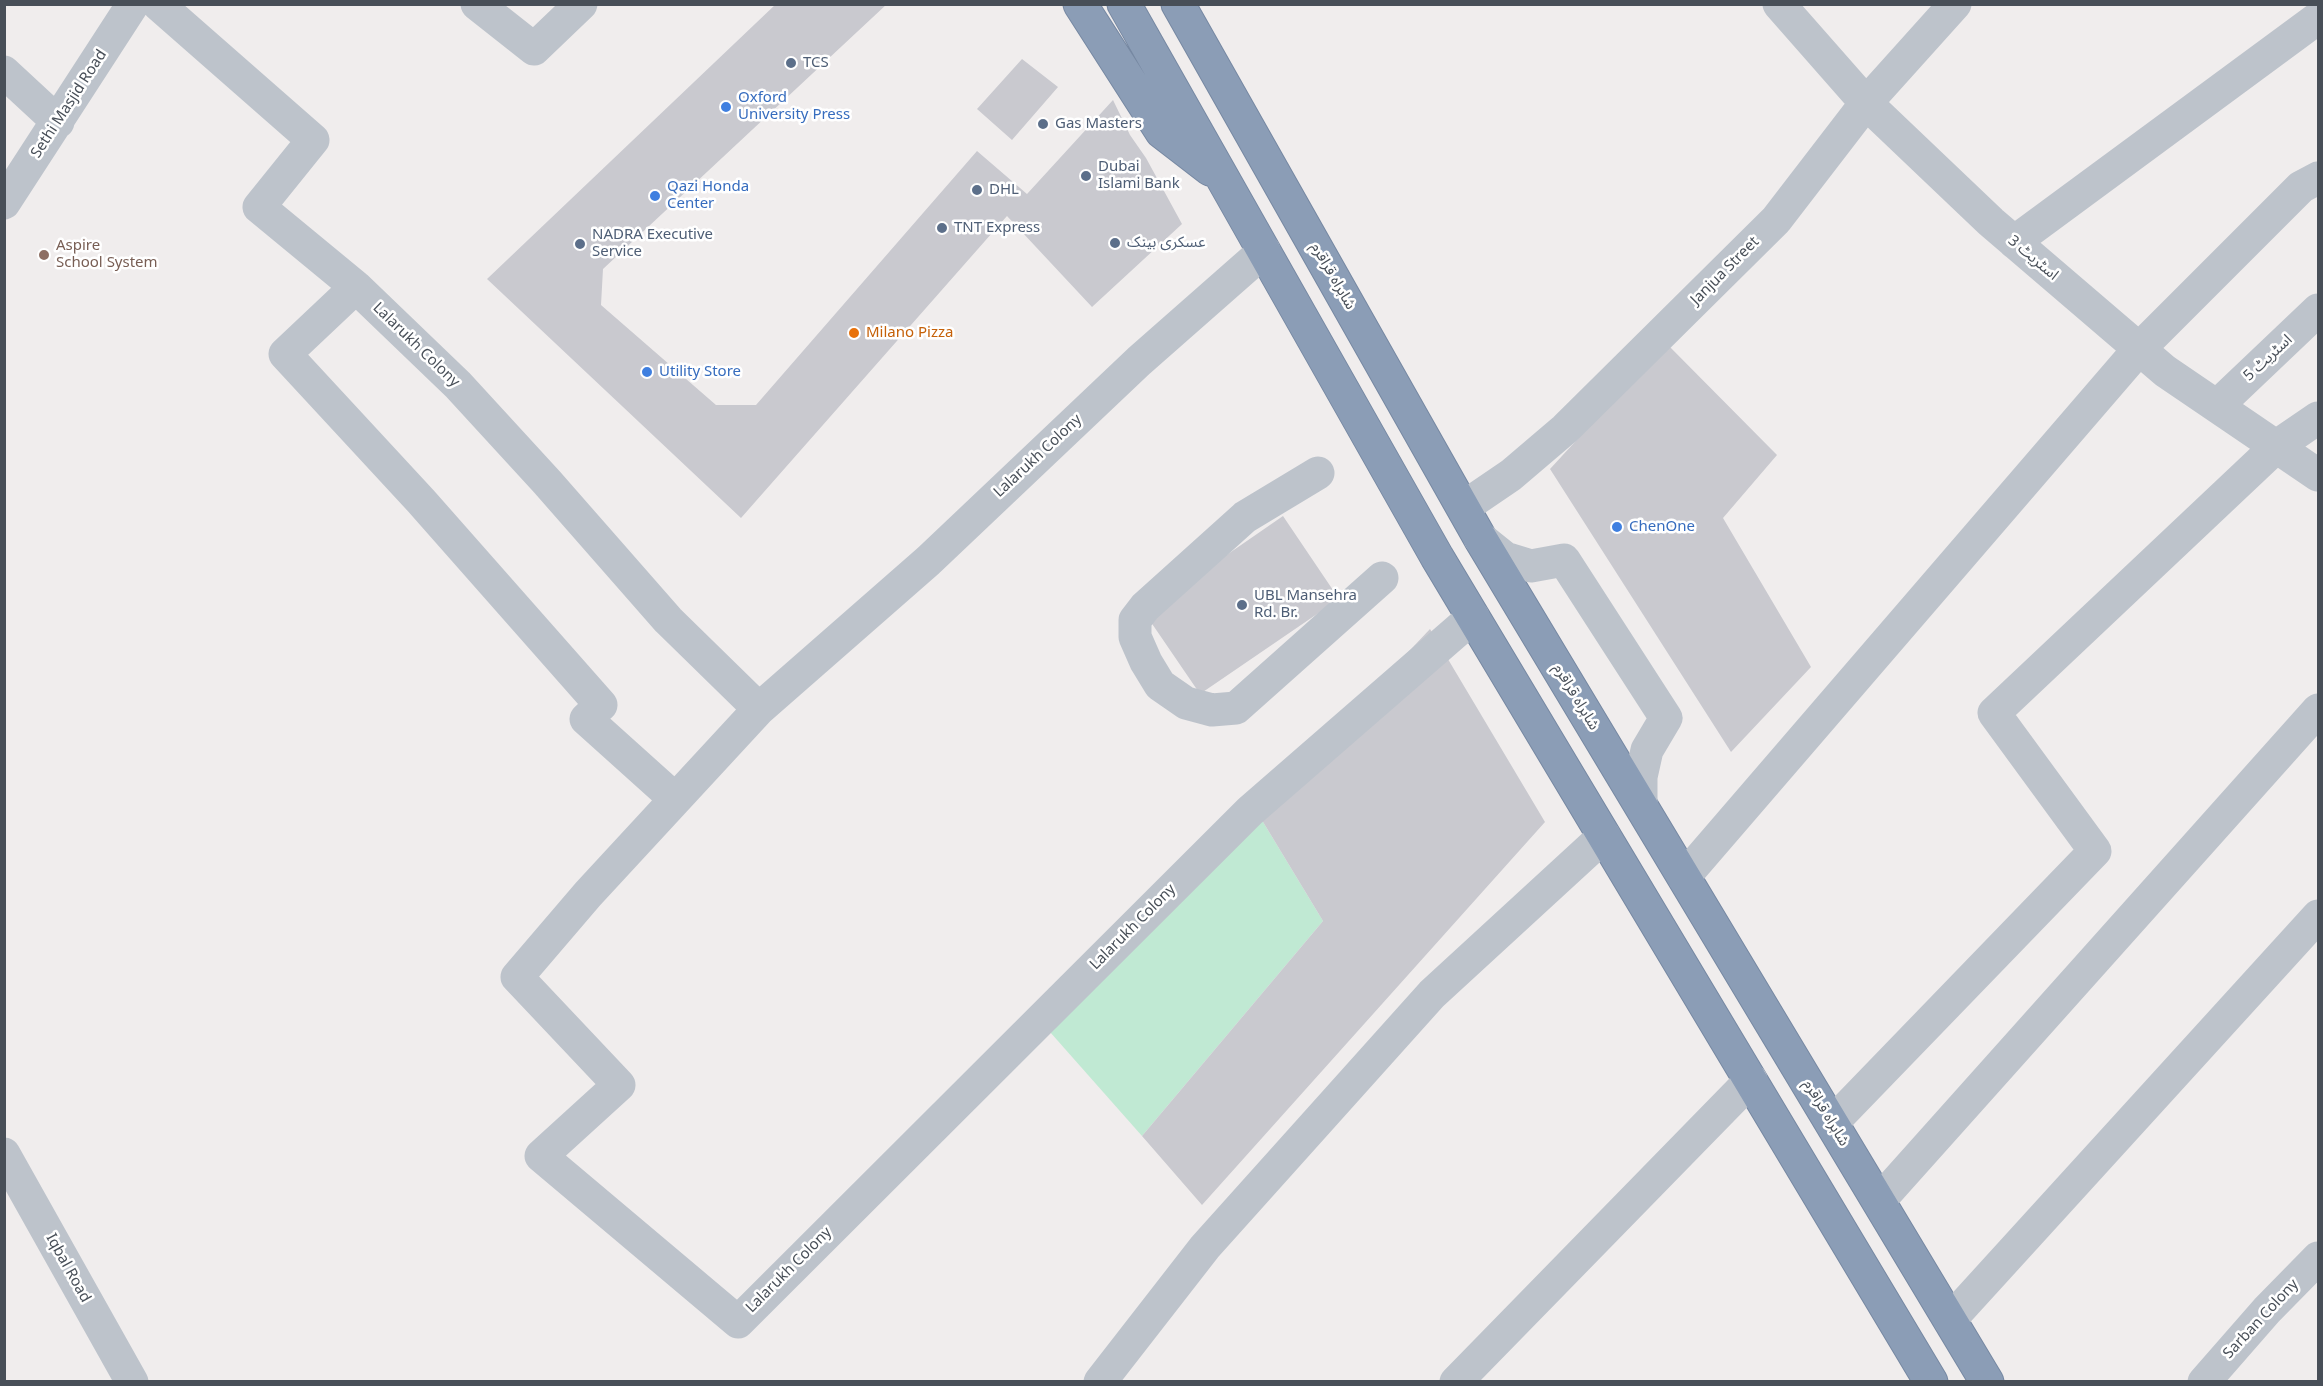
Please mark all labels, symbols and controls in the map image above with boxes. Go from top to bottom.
street label: Sethi Masjid Road [27,47,111,161]
place label: TCS [803,54,829,72]
marker: TCS [784,56,798,70]
place label: Oxford University Press [738,89,850,124]
marker: Oxford University Press [719,100,733,114]
place label: Gas Masters [1055,115,1142,133]
marker: Gas Masters [1036,117,1050,131]
place label: Dubai Islami Bank [1098,158,1180,193]
marker: Dubai Islami Bank [1079,169,1093,183]
place label: Qazi Honda Center [667,178,749,213]
place label: DHL [989,181,1019,199]
marker: DHL [970,183,984,197]
marker: Qazi Honda Center [648,189,662,203]
place label: TNT Express [954,219,1040,237]
marker: TNT Express [935,221,949,235]
place label: NADRA Executive Service [592,226,713,261]
street label: اسٹریٹ 3 [2004,232,2062,284]
street label: Janjua Street [1687,233,1763,309]
place label: عسکری بینک [1127,234,1206,252]
marker: عسکری بینک [1108,236,1122,250]
place label: Aspire School System [56,237,158,272]
marker: NADRA Executive Service [573,237,587,251]
street label: شاہراہ قراقرم [1307,239,1359,313]
marker: Aspire School System [37,248,51,262]
street label: Lalarukh Colony [369,299,463,391]
place label: Milano Pizza [866,324,953,342]
marker: Milano Pizza [847,326,861,340]
street label: اسٹریٹ 5 [2240,331,2296,385]
place label: Utility Store [659,363,741,381]
marker: Utility Store [640,365,654,379]
street label: Lalarukh Colony [990,411,1086,501]
place label: ChenOne [1629,518,1695,536]
marker: ChenOne [1610,520,1624,534]
place label: UBL Mansehra Rd. Br. [1254,587,1357,622]
marker: UBL Mansehra Rd. Br. [1235,598,1249,612]
street label: شاہراہ قراقرم [1549,660,1603,734]
street label: Lalarukh Colony [1086,880,1180,974]
street label: شاہراہ قراقرم [1799,1076,1853,1150]
street label: Lalarukh Colony [742,1223,836,1317]
street label: Iqbal Road [42,1231,94,1305]
street label: Sarban Colony [2220,1276,2302,1362]

